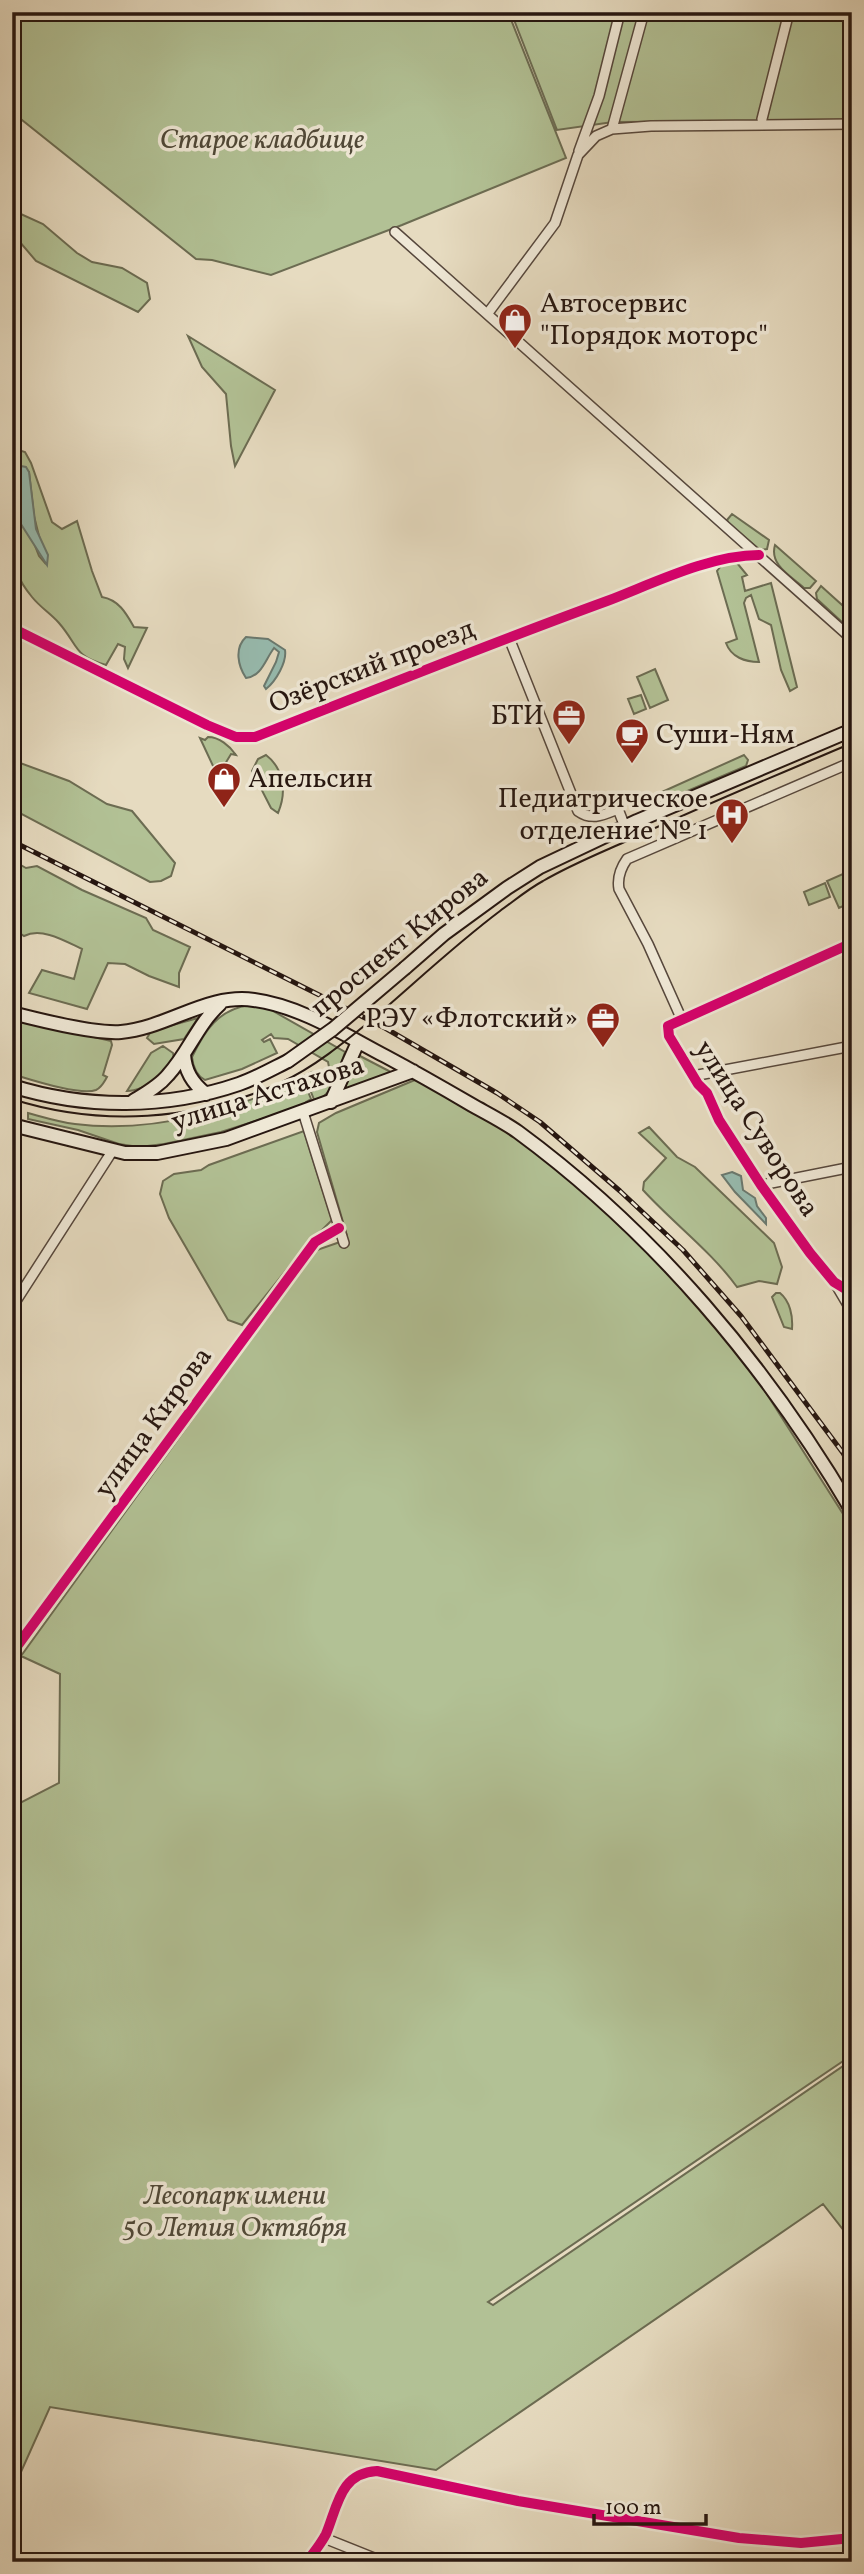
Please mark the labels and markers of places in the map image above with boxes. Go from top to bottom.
place label: Автосервис "Порядок моторс" [540,285,768,356]
shop icon: Автосервис "Порядок моторс" [496,301,534,350]
place label: БТИ [491,697,544,736]
office icon: БТИ [550,697,588,746]
cafe icon: Суши-Ням [613,716,651,765]
place label: Суши-Ням [656,716,794,755]
shop icon: Апельсин [205,760,243,809]
place label: Апельсин [248,760,373,799]
place label: Педиатрическое отделение № 1 [498,780,708,851]
hospital icon: Педиатрическое отделение № 1 [713,796,751,845]
place label: РЭУ «Флотский» [365,1000,578,1039]
office icon: РЭУ «Флотский» [584,1000,622,1049]

